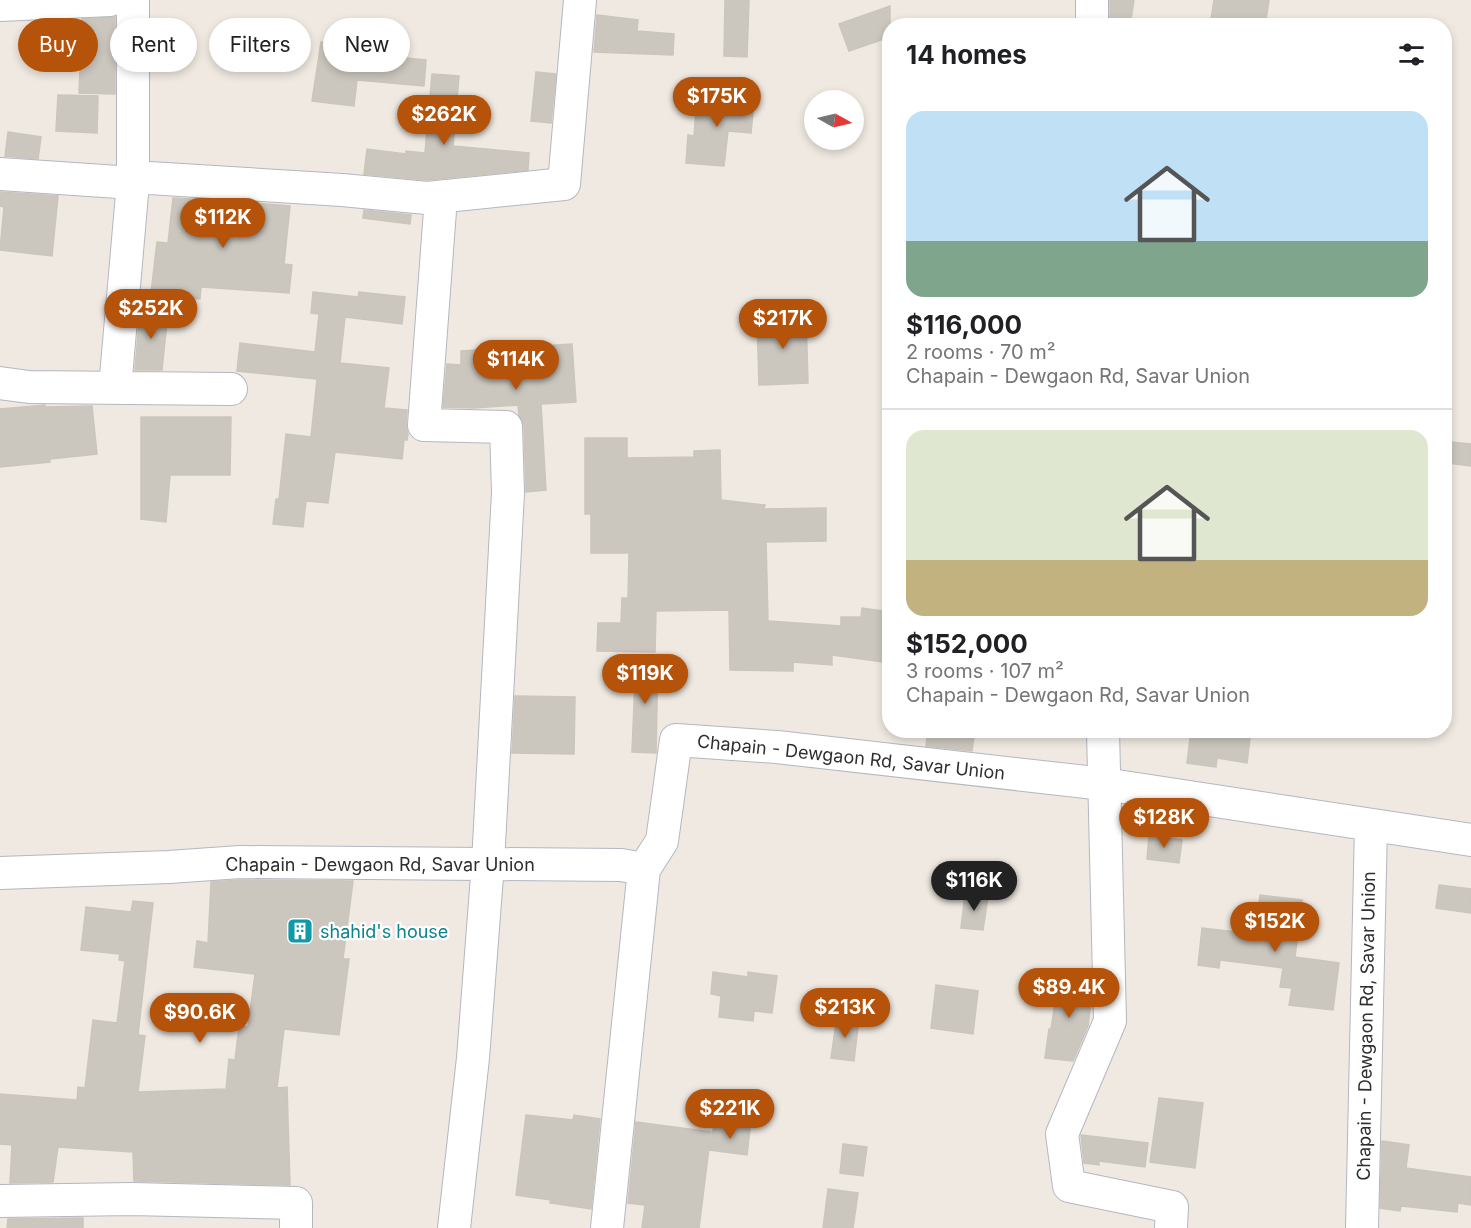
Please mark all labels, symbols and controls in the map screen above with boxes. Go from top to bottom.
chip: Buy [18,18,98,72]
chip: Rent [110,18,197,72]
chip: Filters [209,18,311,72]
chip: New [323,18,410,72]
icon: filters [1395,38,1428,71]
text: 14 homes [906,39,1027,70]
pin: $175K [675,77,759,128]
text: $175K [687,84,747,108]
north arrow [804,90,864,150]
map controls [804,90,864,150]
pin: $262K [402,95,486,146]
text: $262K [411,102,477,126]
icon: home [1113,150,1221,258]
pin: $112K [181,198,265,249]
text: $112K [194,205,252,229]
pin: $252K [109,289,193,340]
text: $252K [118,296,184,320]
pin: $217K [741,299,825,350]
text: $217K [753,306,813,330]
text: $116,000 [906,309,1022,340]
pin: $114K [474,340,558,391]
text: 2 rooms · 70 m² [906,340,1056,364]
text: $114K [487,347,545,371]
text: Chapain - Dewgaon Rd, Savar Union [906,364,1250,388]
icon: home [1113,469,1221,577]
text: $152,000 [906,628,1028,659]
pin: $119K [603,654,687,705]
text: 3 rooms · 107 m² [906,659,1064,683]
text: $119K [616,661,674,685]
text: Chapain - Dewgaon Rd, Savar Union [906,683,1250,707]
street label: Chapain - Dewgaon Rd, Savar Union [696,730,1006,784]
pin: $128K [1122,798,1206,849]
text: $128K [1133,805,1195,829]
street label: Chapain - Dewgaon Rd, Savar Union [225,854,535,875]
pin: $116K [932,861,1016,912]
text: $116K [945,868,1003,892]
street label: Chapain - Dewgaon Rd, Savar Union [1353,871,1379,1181]
pin: $152K [1233,902,1317,953]
text: $152K [1244,909,1306,933]
building icon: shahid's house [285,916,315,946]
place label: shahid's house [320,921,448,942]
pin: $89.4K [1020,968,1118,1019]
text: $89.4K [1032,975,1106,999]
pin: $213K [803,988,887,1039]
pin: $90.6K [151,993,249,1044]
text: $213K [814,995,876,1019]
text: $90.6K [164,1000,236,1024]
pin: $221K [688,1089,772,1140]
text: $221K [699,1096,761,1120]

